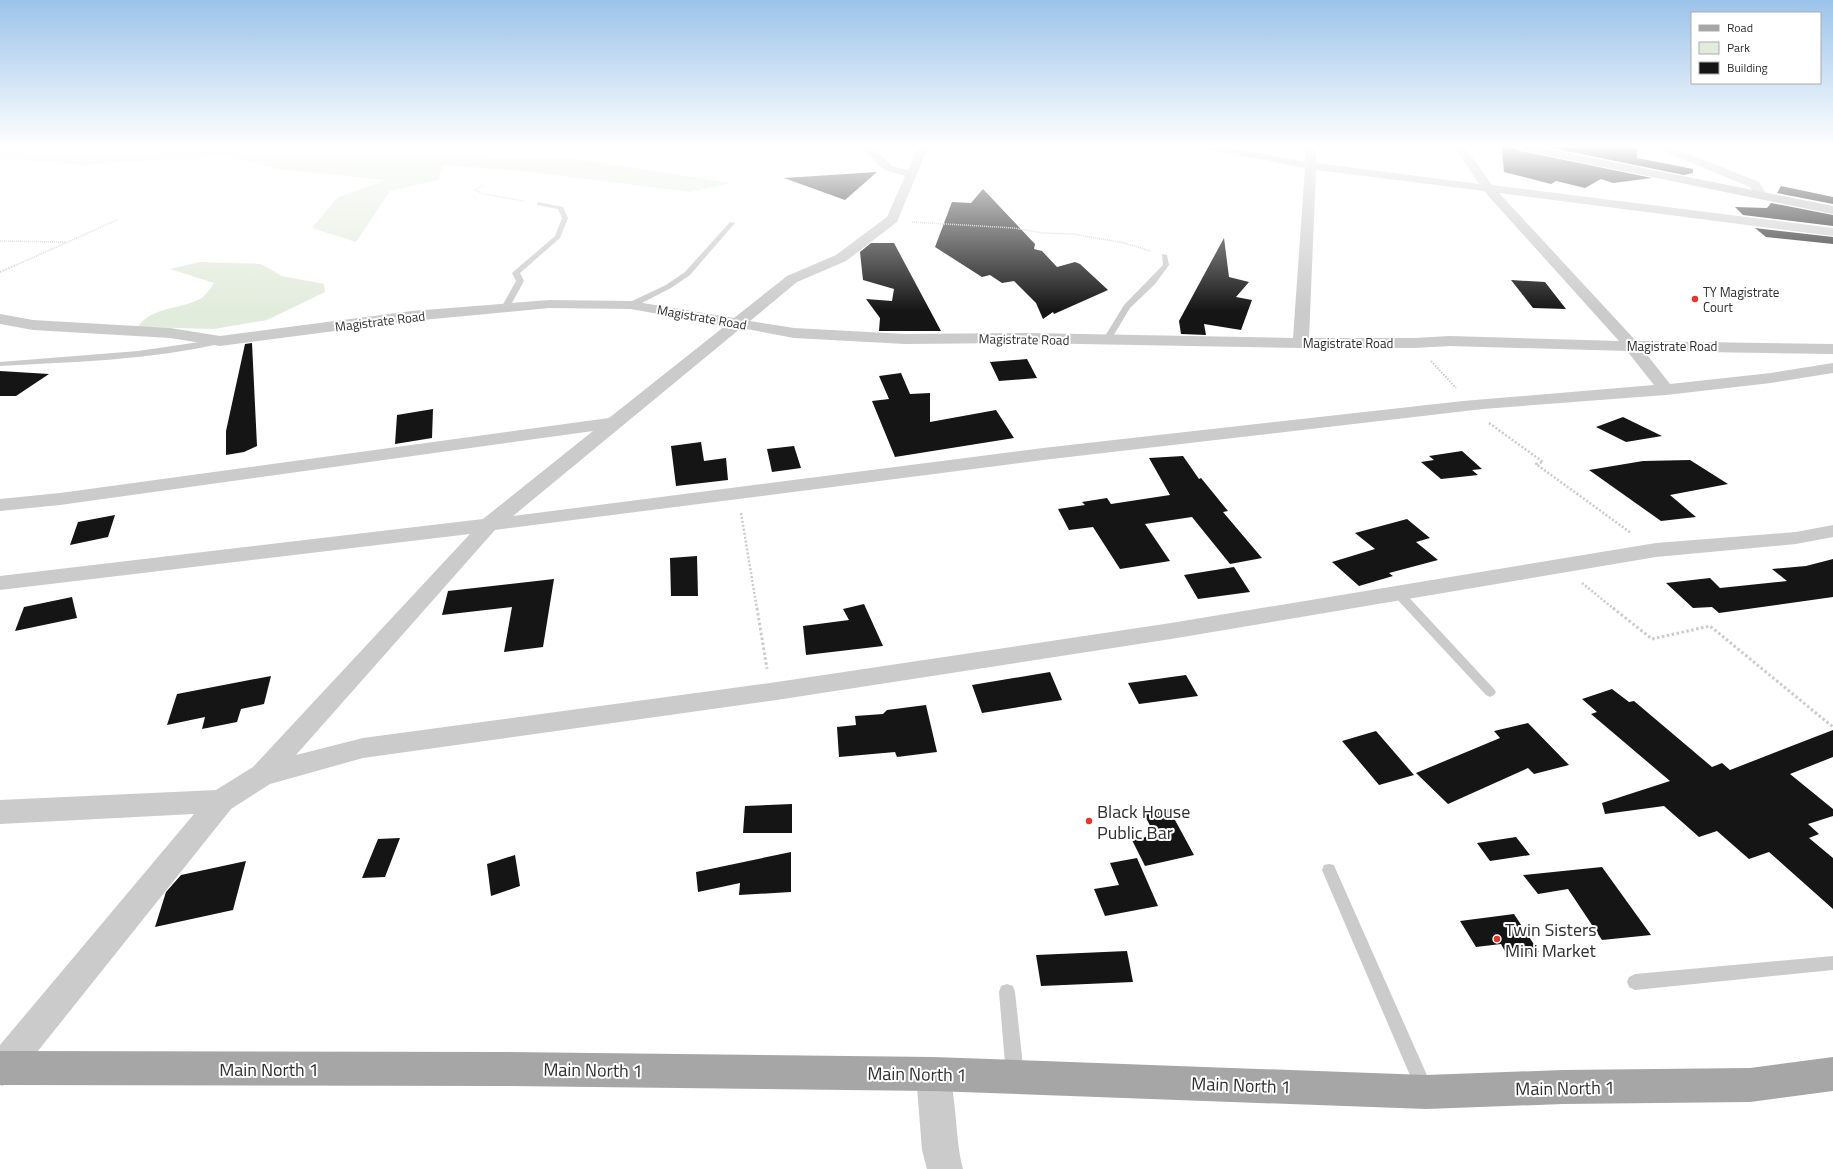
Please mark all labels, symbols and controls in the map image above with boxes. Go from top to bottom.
legend [1691,12,1821,84]
text: Road [1727,18,1753,37]
text: Park [1727,38,1750,57]
text: Building [1727,58,1768,77]
place label: TY Magistrate Court [1703,282,1779,317]
marker: TY Magistrate Court [1690,294,1700,304]
street label: Magistrate Road [656,299,748,335]
street label: Magistrate Road [334,306,426,336]
street label: Magistrate Road [978,328,1070,350]
street label: Magistrate Road [1303,333,1393,353]
street label: Magistrate Road [1627,336,1717,356]
place label: Black House Public Bar [1097,798,1190,846]
marker: Black House Public Bar [1084,816,1094,826]
place label: Twin Sisters Mini Market [1505,916,1597,964]
marker: Twin Sisters Mini Market [1492,934,1502,944]
street label: Main North 1 [219,1056,319,1083]
street label: Main North 1 [543,1056,643,1084]
street label: Main North 1 [867,1060,967,1088]
street label: Main North 1 [1191,1070,1291,1100]
street label: Main North 1 [1515,1074,1615,1102]

